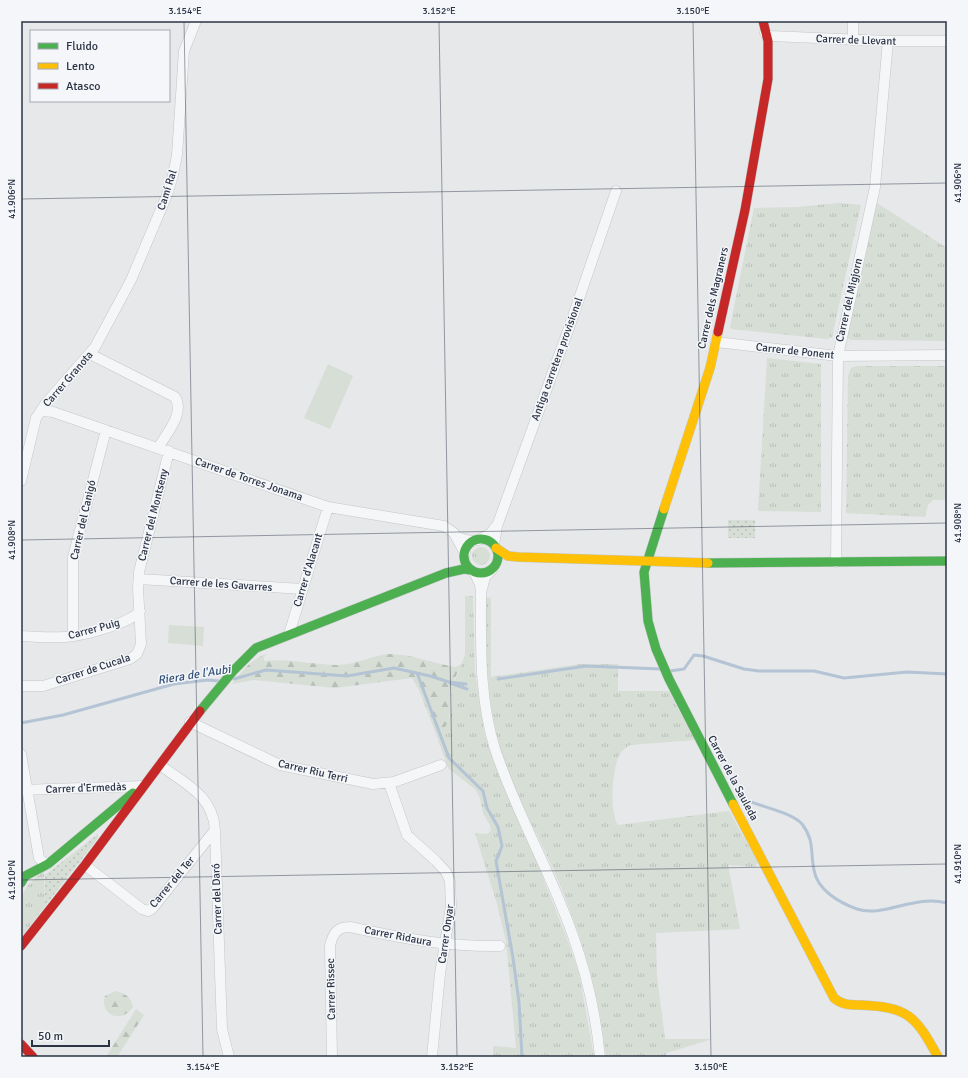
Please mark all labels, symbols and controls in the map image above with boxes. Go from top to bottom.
text: 3.154°E [168,5,202,17]
text: 3.152°E [422,5,456,17]
text: 3.150°E [676,5,710,17]
legend [30,30,170,102]
street label: Carrer de Llevant [816,32,896,48]
text: Fluido [66,39,98,54]
text: Lento [66,59,95,74]
text: Atasco [66,79,101,94]
text: 41.906°N [952,163,964,203]
street label: Camí Ral [154,168,180,212]
text: 41.906°N [6,179,18,219]
street label: Carrer dels Magraners [695,246,731,350]
street label: Carrer del Migjorn [833,257,865,343]
street label: Antiga carretera provisional [529,296,585,422]
street label: Carrer de Ponent [755,340,835,362]
street label: Carrer Granota [40,348,96,410]
street label: Carrer de Torres Jonama [193,454,305,504]
street label: Carrer del Montseny [135,467,171,563]
street label: Carrer del Canigó [67,478,99,561]
text: 41.908°N [952,503,964,543]
text: 41.908°N [6,520,18,560]
street label: Carrer d'Alacant [291,532,325,608]
street label: Carrer de les Gavarres [169,574,273,594]
street label: Carrer Puig [67,616,121,642]
street label: Carrer de Cucala [54,651,132,687]
water label: Riera de l'Aubi [157,662,233,688]
street label: Carrer de la Sauleda [705,733,761,823]
street label: Carrer Riu Terri [277,757,349,785]
street label: Carrer d'Ermedàs [45,780,127,796]
text: 41.910°N [952,844,964,884]
street label: Carrer del Ter [147,854,197,910]
text: 41.910°N [6,860,18,900]
street label: Carrer del Daró [209,863,225,935]
street label: Carrer Onyar [435,904,457,964]
street label: Carrer Ridaura [363,923,433,949]
street label: Carrer Rissec [324,958,338,1020]
scale bar [32,1022,109,1048]
text: 50 m [38,1029,63,1044]
text: 3.154°E [186,1061,220,1073]
text: 3.152°E [440,1061,474,1073]
text: 3.150°E [694,1061,728,1073]

